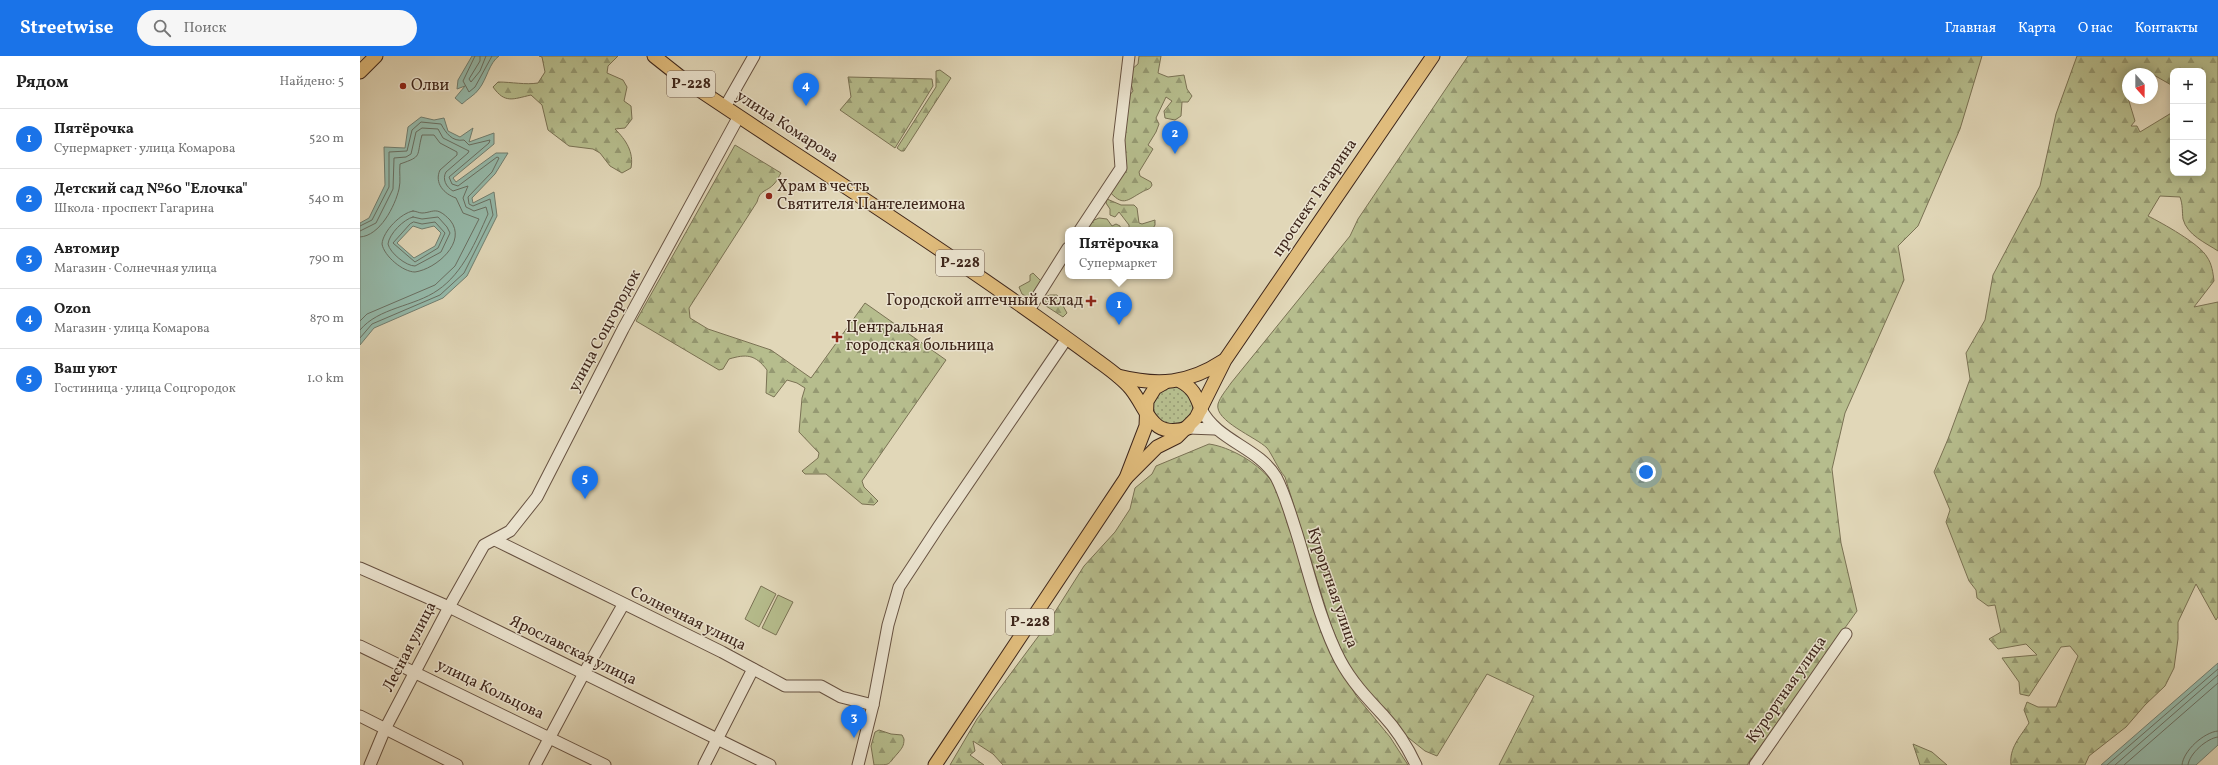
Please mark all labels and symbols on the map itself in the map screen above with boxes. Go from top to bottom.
north arrow [2122,68,2158,104]
road number: Р-228 [667,71,715,97]
pin: 4 [793,73,819,106]
place label: Олви [411,75,450,97]
marker: Олви [398,81,408,91]
street label: улица Комарова [731,86,843,168]
pin: 2 [1162,121,1188,154]
street label: проспект Гагарина [1267,135,1363,261]
place label: Храм в честь Святителя Пантелеимона [777,176,966,216]
marker: Храм в честь Святителя Пантелеимона [764,191,774,201]
road number: Р-228 [936,250,984,276]
street label: улица Соцгородок [563,265,647,396]
place label: Городской аптечный склад [886,290,1083,312]
pin: 1 [1106,292,1132,325]
marker: Городской аптечный склад [1086,296,1096,306]
place label: Центральная городская больница [846,317,994,357]
marker: Центральная городская больница [831,331,843,343]
your location [1636,462,1656,482]
pin: 5 [572,466,598,499]
street label: Курортная улица [1301,525,1363,651]
street label: Солнечная улица [626,581,750,657]
street label: Лесная улица [378,598,442,696]
road number: Р-228 [1006,609,1054,635]
street label: Ярославская улица [506,611,640,691]
street label: Курортная улица [1742,632,1832,748]
street label: улица Кольцова [432,654,548,726]
pin: 3 [841,705,867,738]

